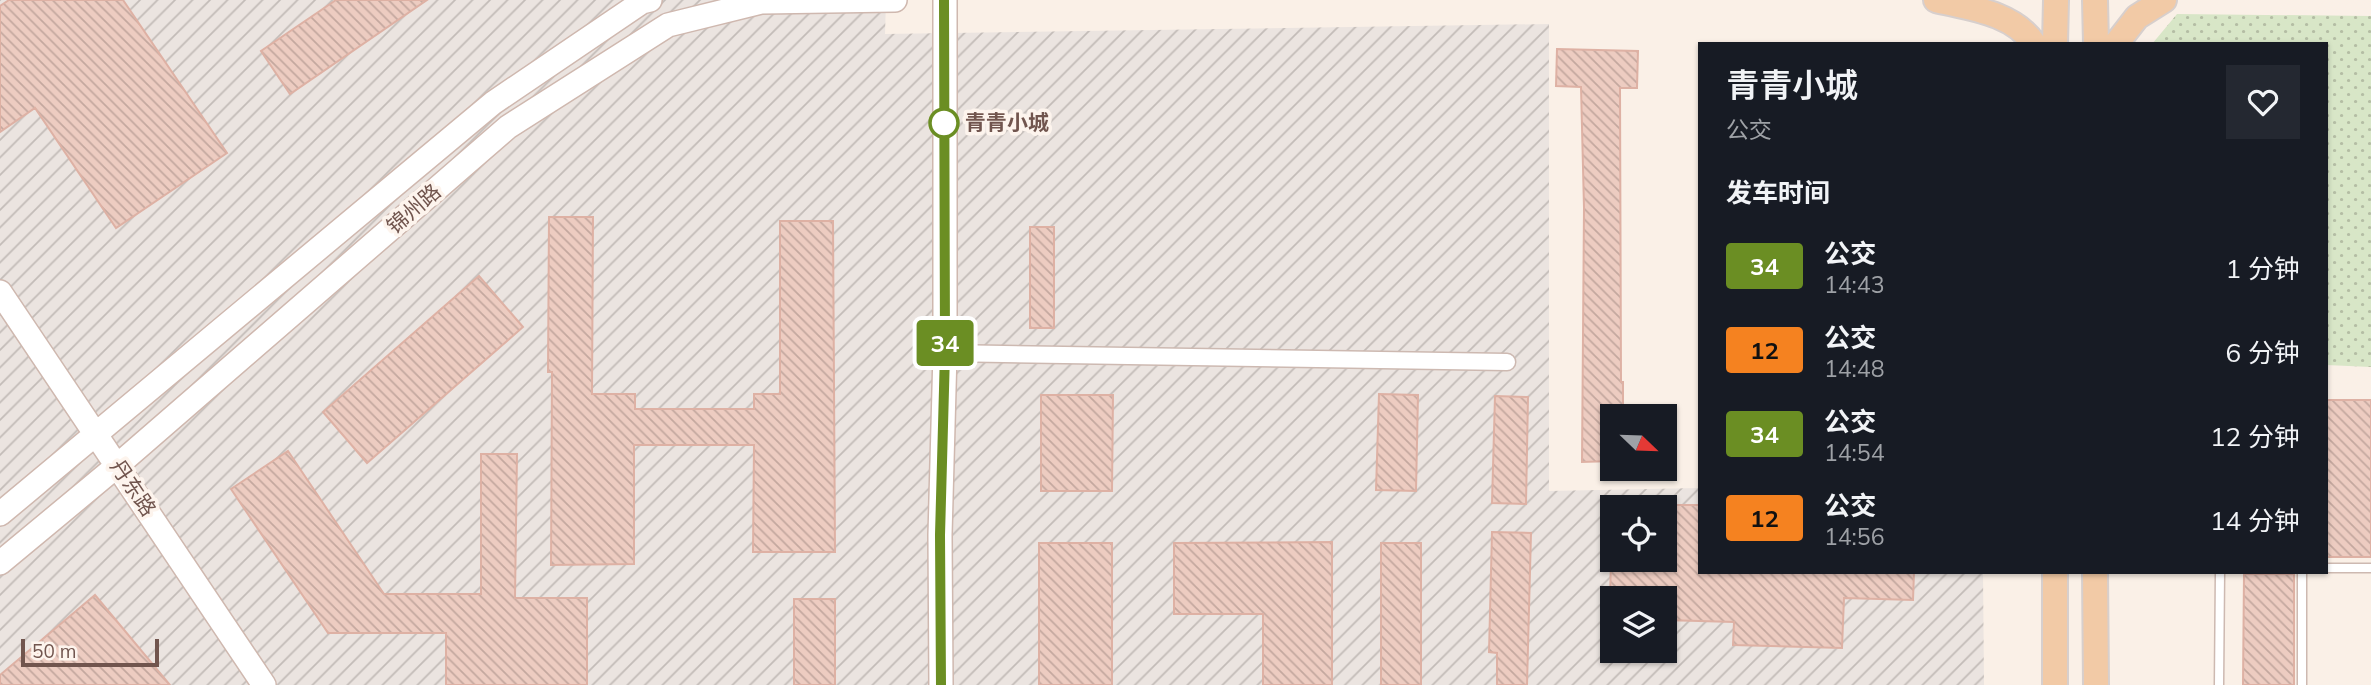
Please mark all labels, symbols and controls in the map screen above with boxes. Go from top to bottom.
text: 青青小城 [1726,64,1858,105]
button: heart [2226,65,2300,139]
marker: 青青小城 [929,108,959,138]
place label: 青青小城 [965,109,1049,135]
text: 公交 [1726,115,1772,144]
text: 发车时间 [1726,176,1830,209]
street label: 锦州路 [381,178,446,239]
text: 公交 [1824,237,1876,270]
text: 34 [1750,251,1779,281]
text: 1 分钟 [2226,252,2300,285]
text: 14:43 [1824,270,1884,299]
line badge: 34 [914,320,976,366]
text: 公交 [1824,321,1876,354]
text: 34 [931,328,959,358]
text: 12 [1750,335,1779,365]
text: 6 分钟 [2226,336,2300,369]
text: 14:48 [1824,354,1884,383]
north arrow [1600,404,1676,481]
map controls [1600,404,1677,663]
text: 公交 [1824,405,1876,438]
text: 34 [1750,419,1779,449]
text: 12 分钟 [2210,420,2300,453]
text: 14:54 [1824,438,1884,467]
street label: 丹东路 [105,454,162,521]
text: 公交 [1824,489,1876,522]
button: locate [1600,495,1677,572]
text: 12 [1750,503,1779,533]
text: 14 分钟 [2210,504,2300,537]
text: 14:56 [1824,522,1884,551]
button: layers [1600,586,1677,663]
scale bar [21,636,159,668]
text: 50 m [32,639,76,663]

